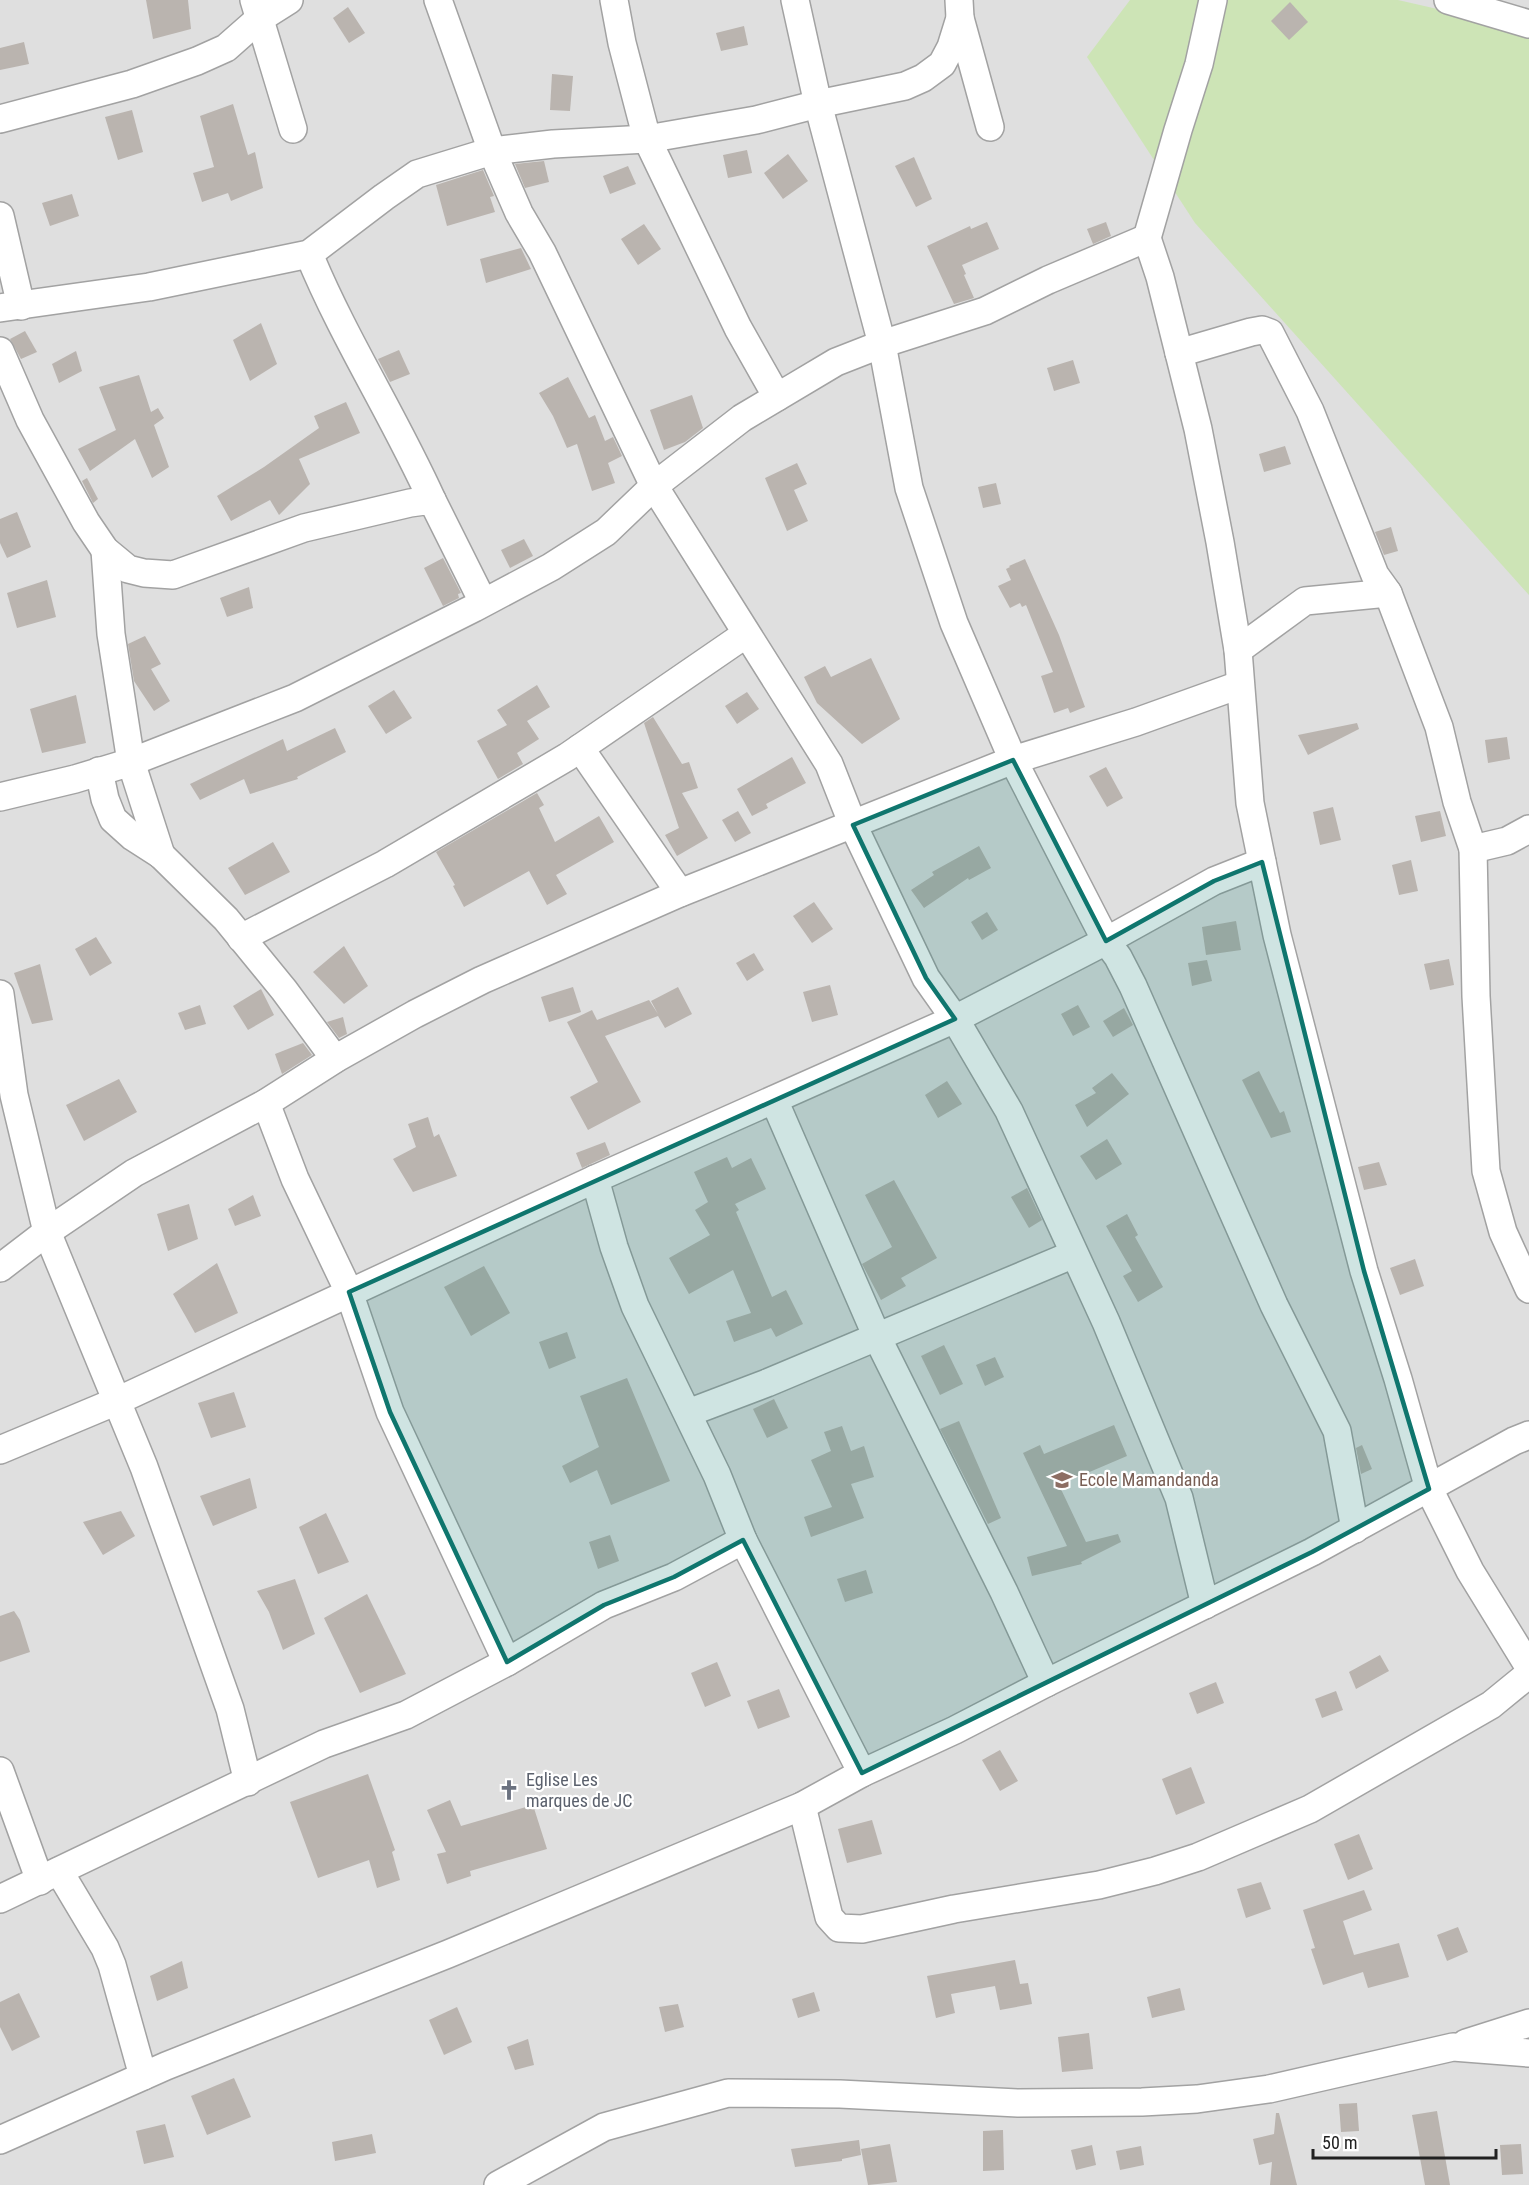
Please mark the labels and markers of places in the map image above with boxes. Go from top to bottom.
school or university icon: Ecole Mamandanda [1050,1468,1074,1492]
place label: Ecole Mamandanda [1079,1469,1219,1490]
place label: Eglise Les marques de JC [526,1769,632,1811]
church icon: Eglise Les marques de JC [497,1778,521,1802]

